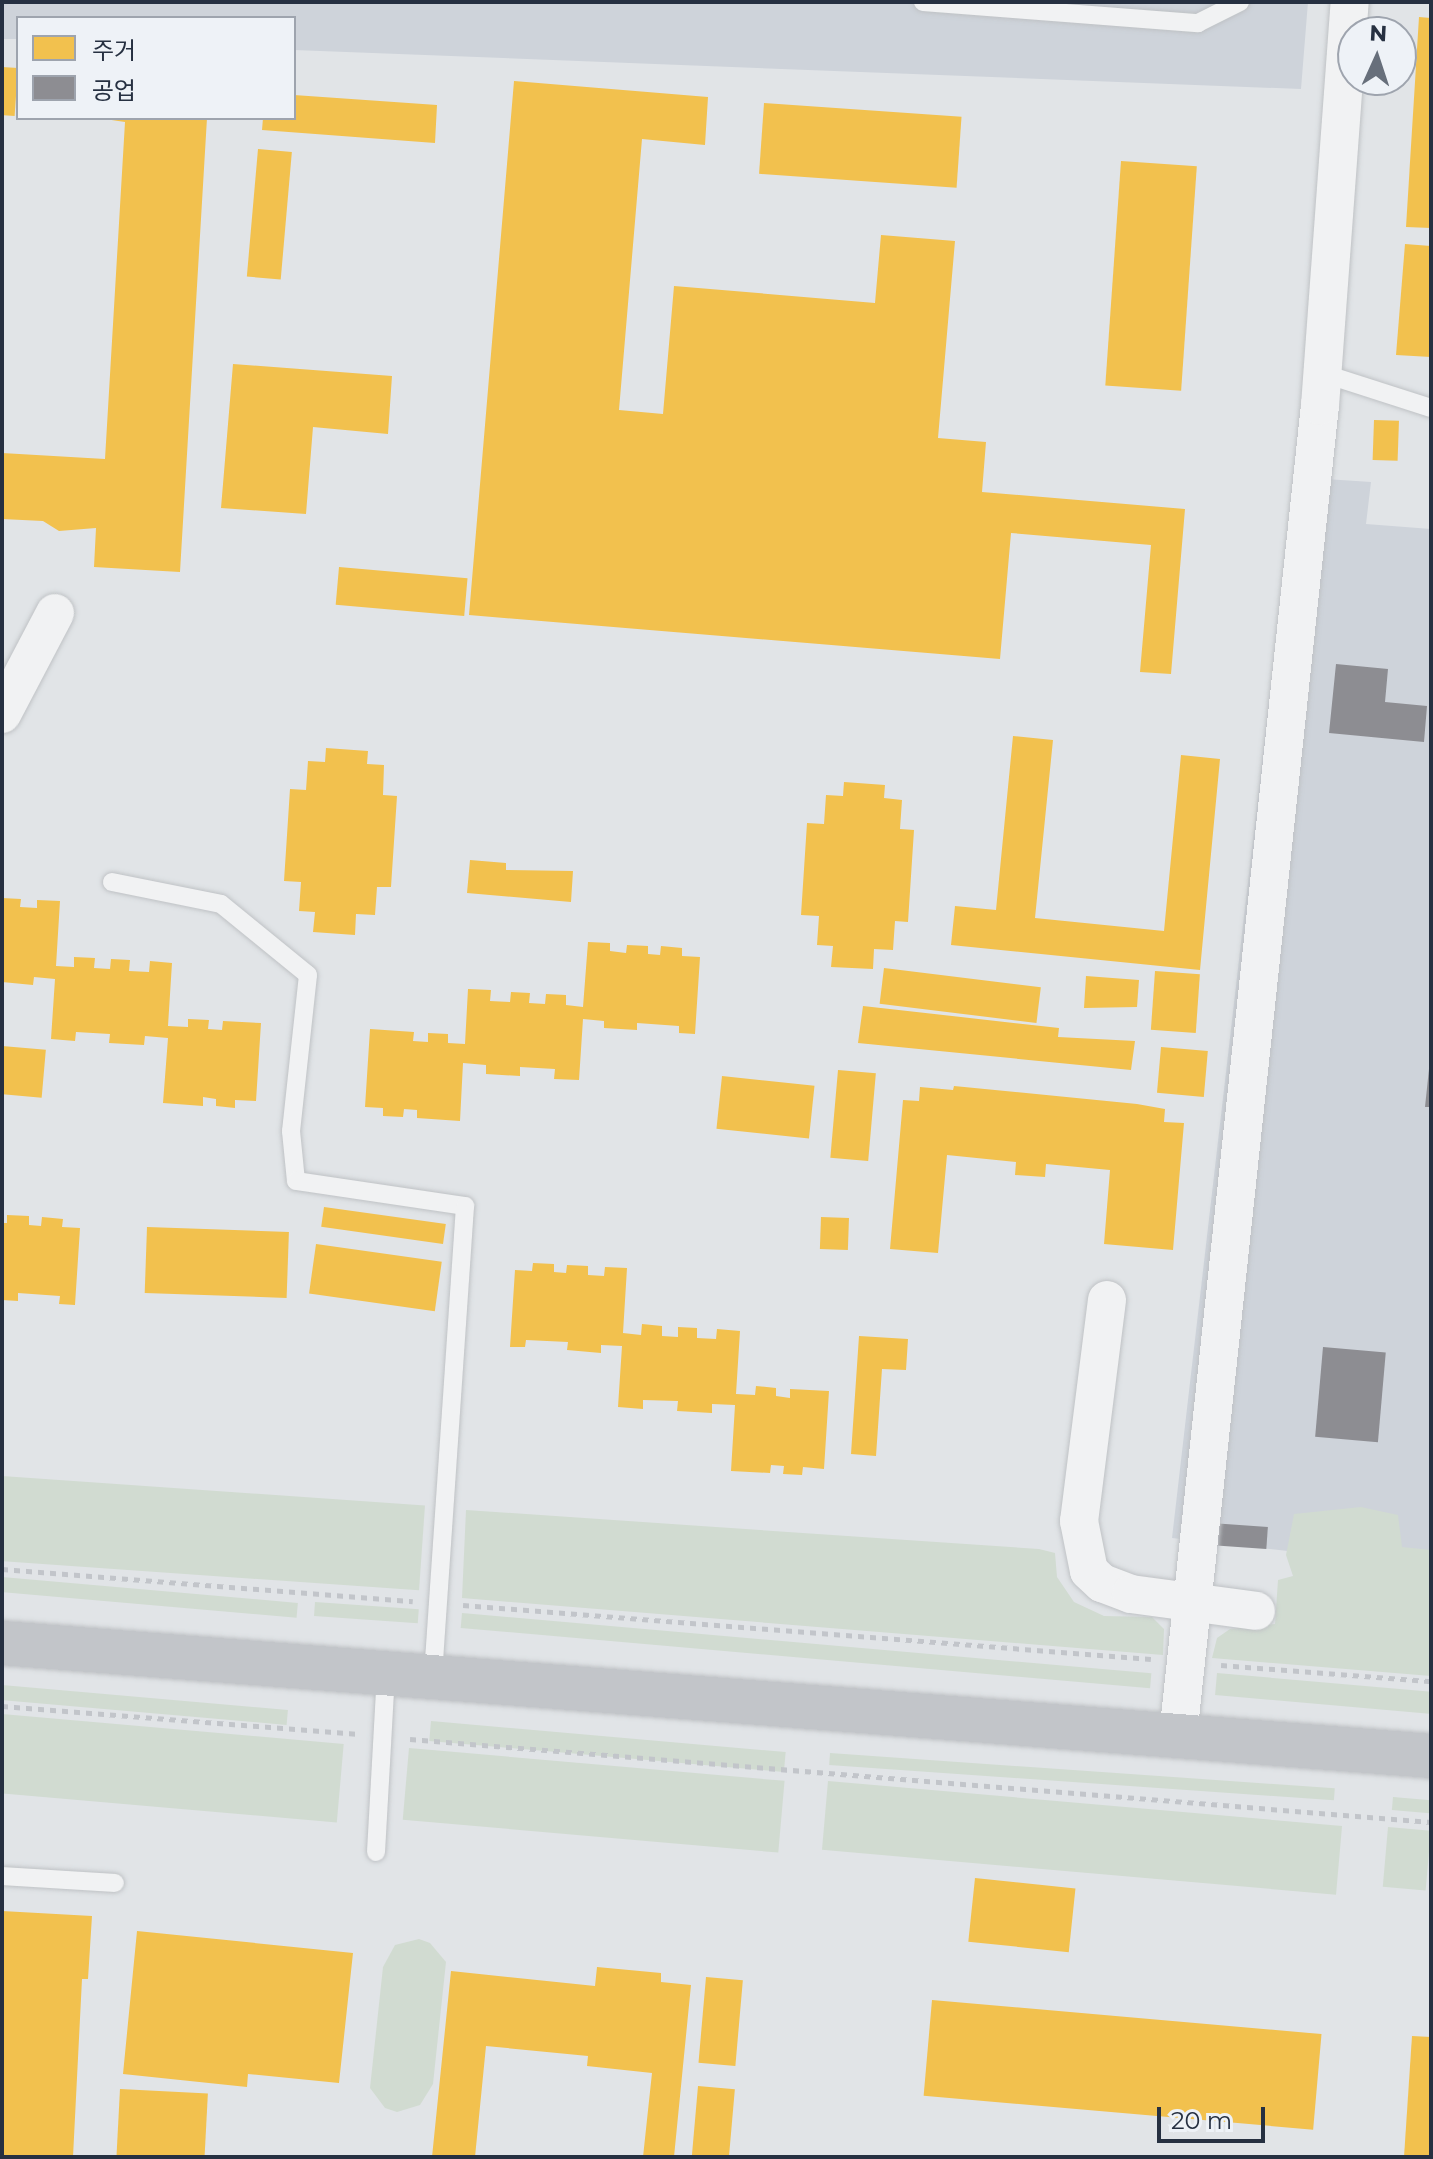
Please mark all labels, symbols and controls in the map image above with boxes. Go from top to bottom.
legend [16,16,296,120]
north arrow [1337,16,1417,96]
text: N [1369,20,1388,47]
text: 주거 [92,36,136,65]
text: 공업 [92,76,136,105]
scale bar [1161,2091,1269,2141]
text: 20 m [1171,2106,1232,2135]

